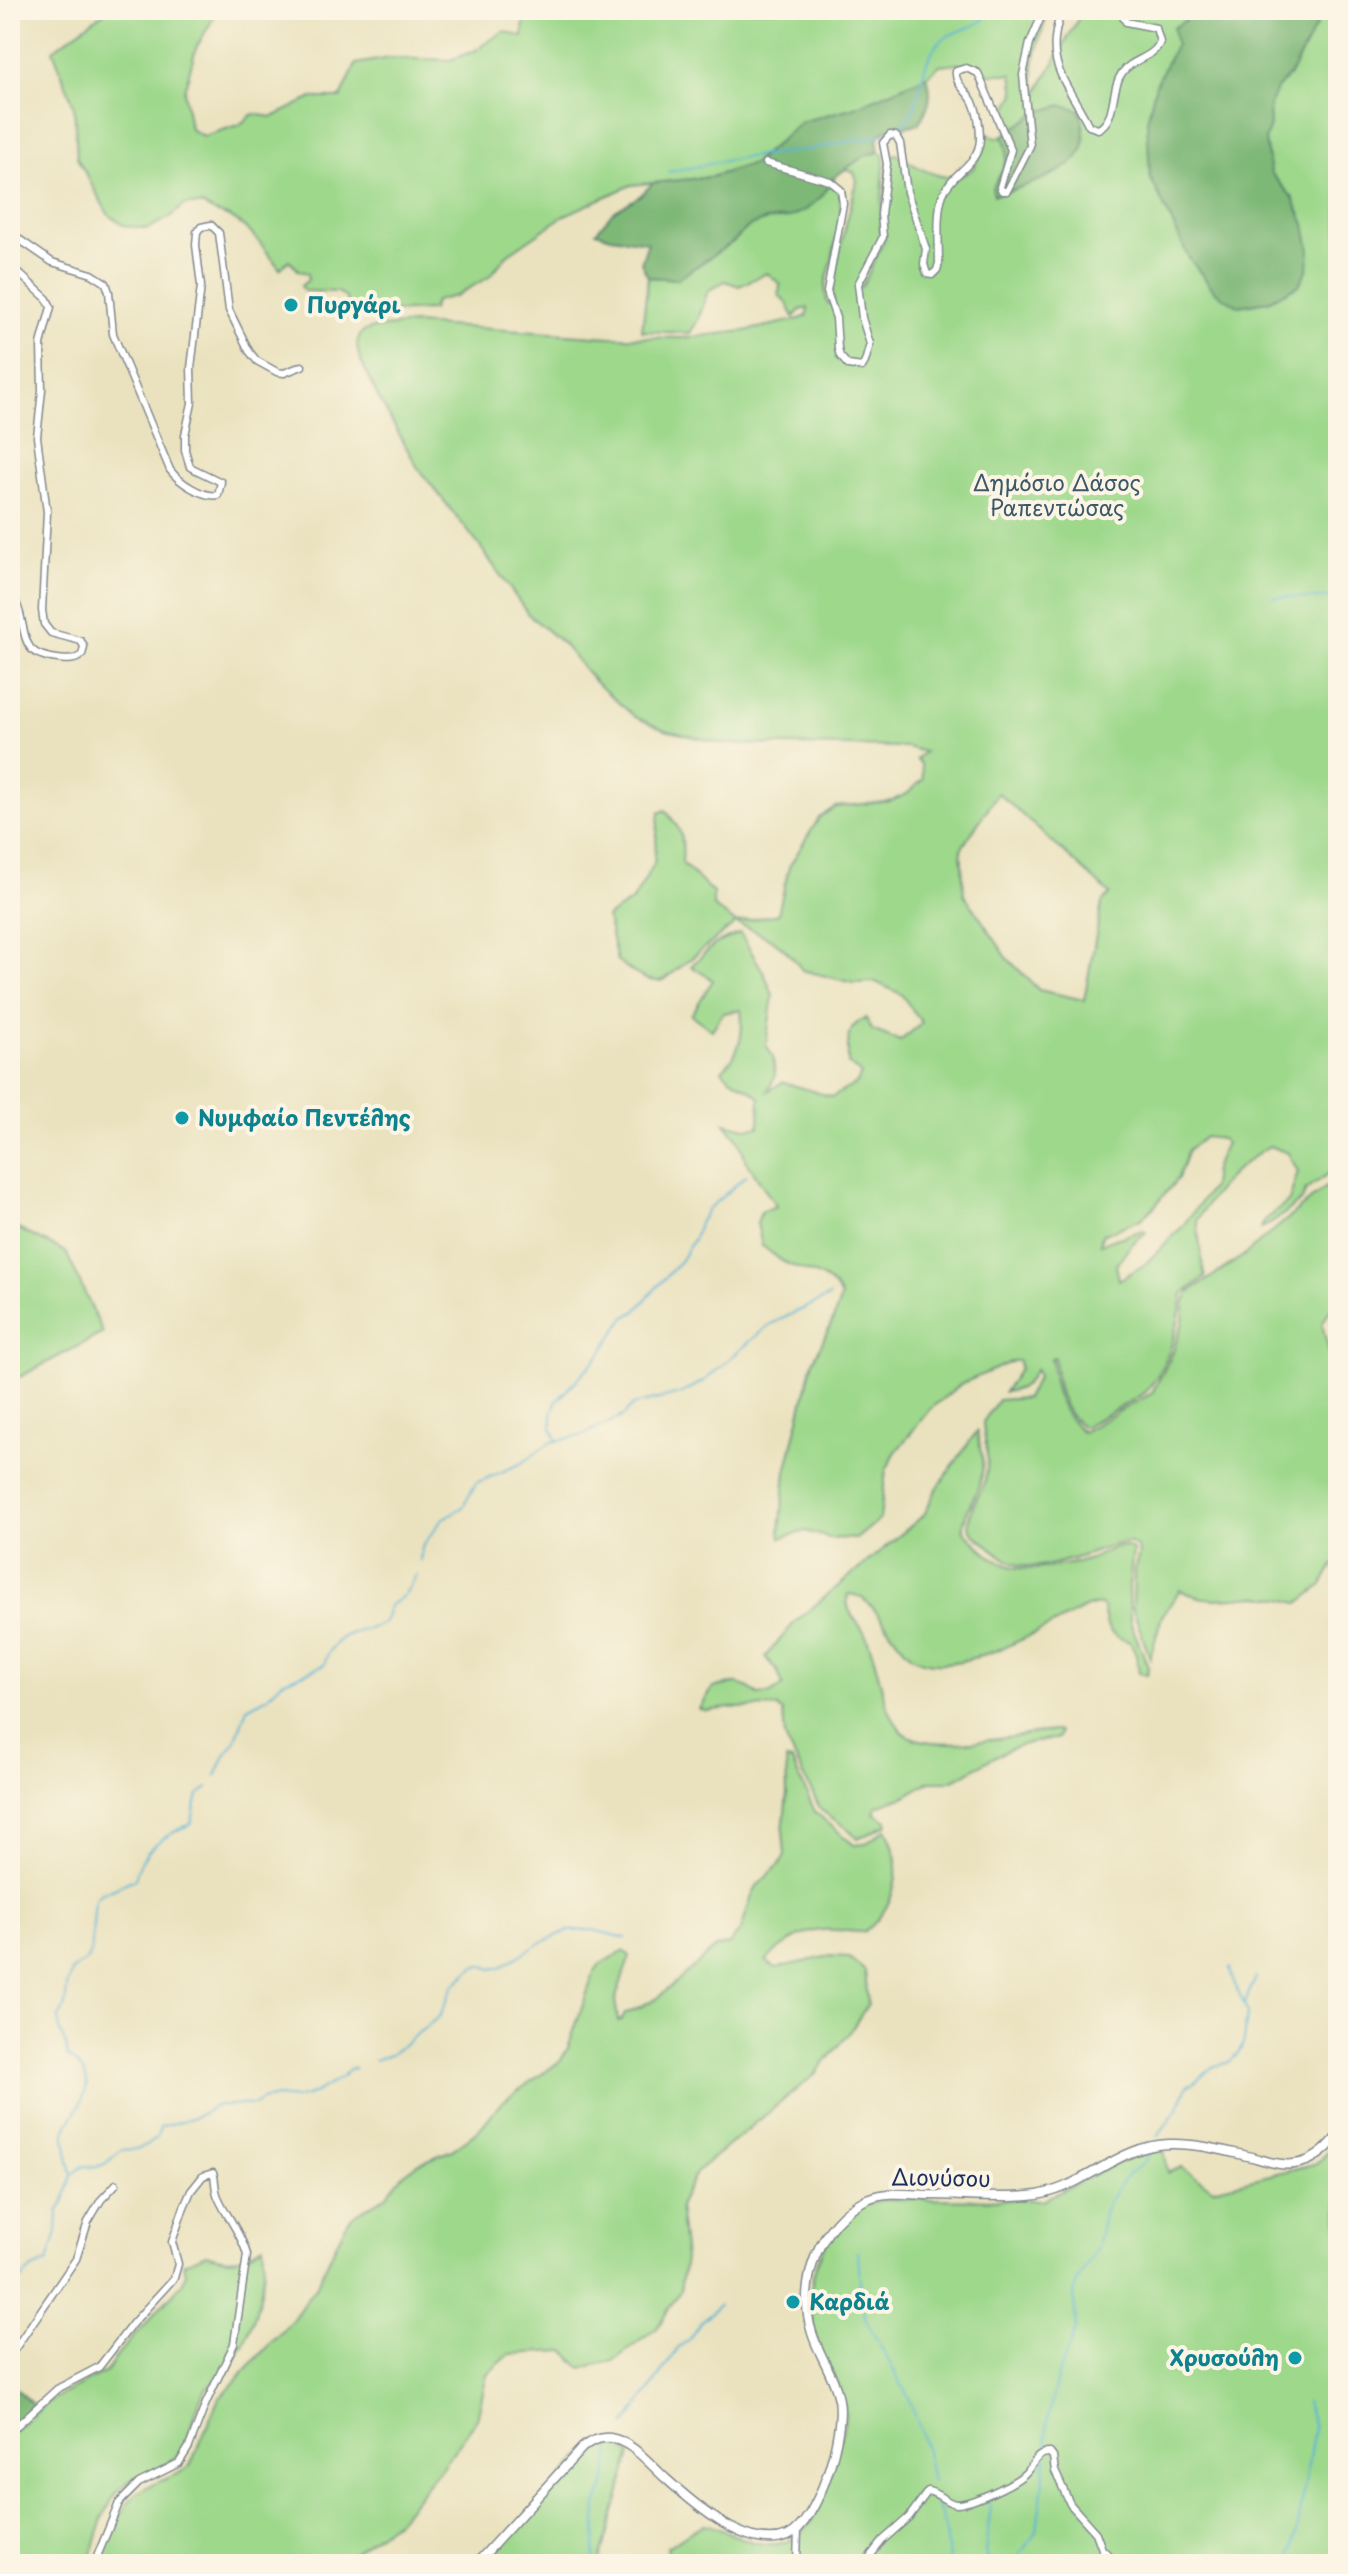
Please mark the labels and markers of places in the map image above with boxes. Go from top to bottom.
place label: Πυργάρι [307,287,401,320]
marker: Πυργάρι [282,296,300,314]
place label: Νυμφαίο Πεντέλης [198,1100,411,1133]
marker: Νυμφαίο Πεντέλης [173,1109,191,1127]
place label: Καρδιά [809,2284,890,2317]
marker: Καρδιά [784,2293,802,2311]
place label: Χρυσούλη [1170,2340,1279,2373]
marker: Χρυσούλη [1286,2349,1304,2367]

